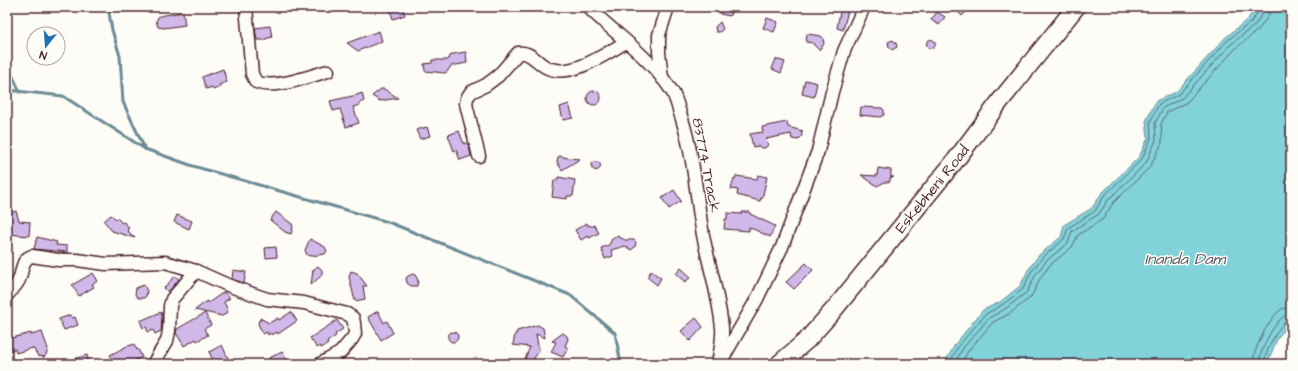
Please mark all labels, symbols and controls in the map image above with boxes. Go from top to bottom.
north arrow [26,26,66,66]
text: N [38,47,49,63]
street label: 83774 Track [687,116,725,214]
street label: Eskebheni Road [890,140,974,238]
water label: Inanda Dam [1145,248,1227,270]

